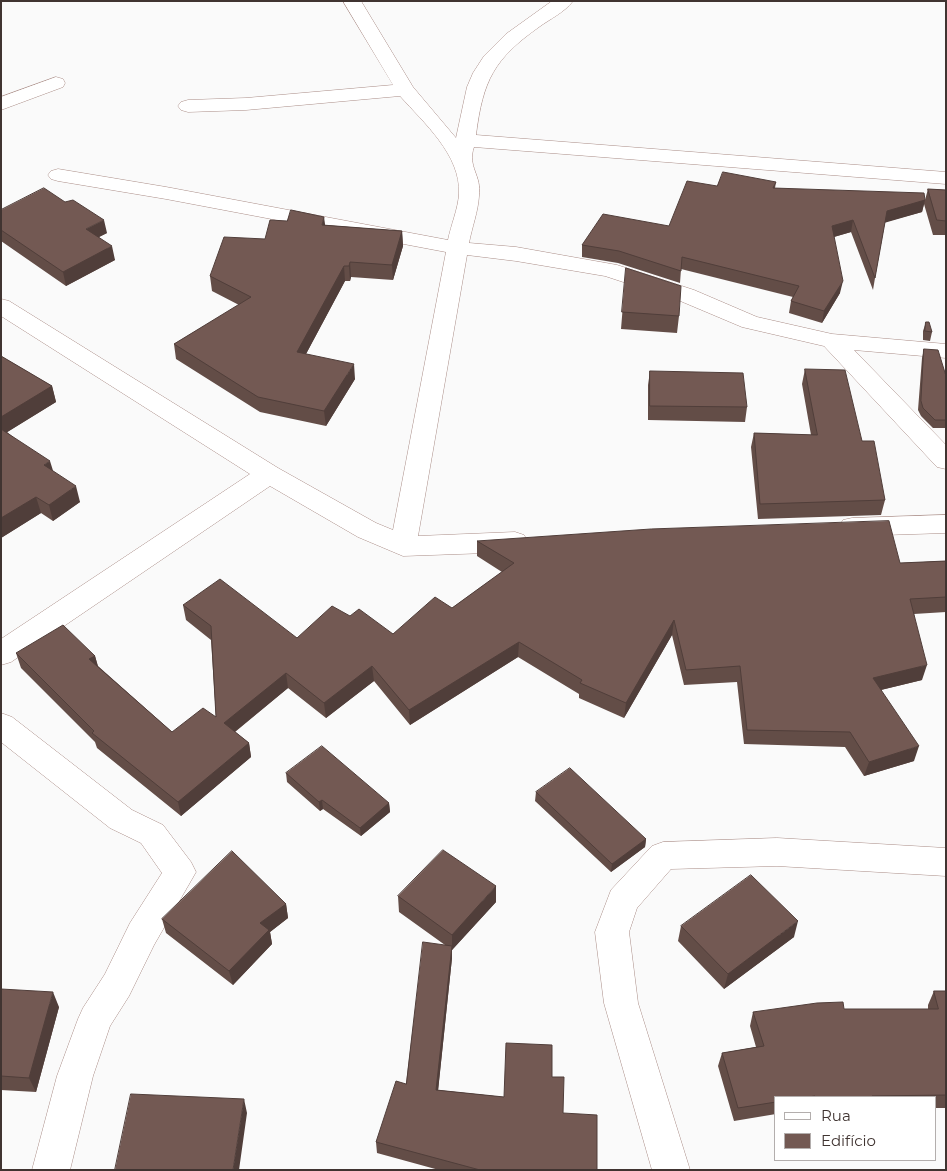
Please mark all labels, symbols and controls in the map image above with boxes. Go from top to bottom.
legend [774,1096,937,1161]
text: Rua [821,1106,851,1125]
text: Edifício [821,1131,876,1150]

